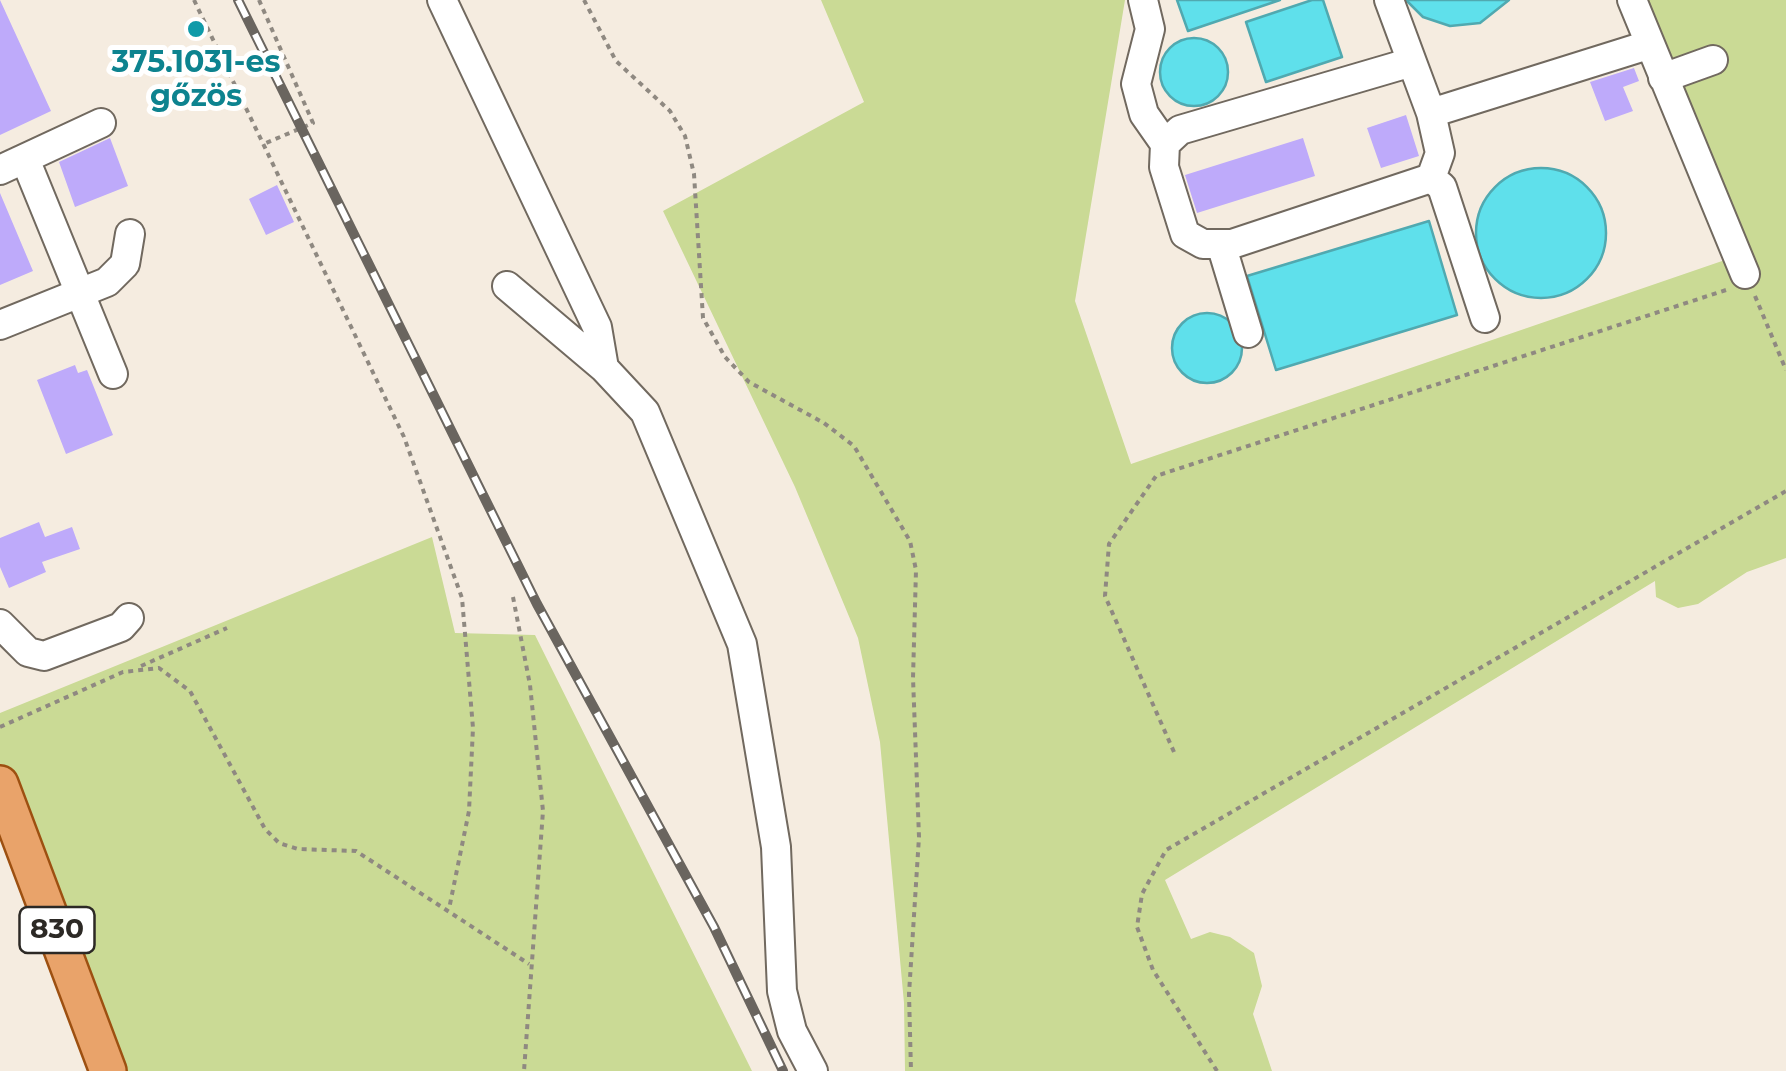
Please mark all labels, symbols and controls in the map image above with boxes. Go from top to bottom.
marker: 375.1031-es gőzös [185,18,207,40]
place label: 375.1031-es gőzös [112,45,280,116]
road number: 830 [20,907,94,953]

